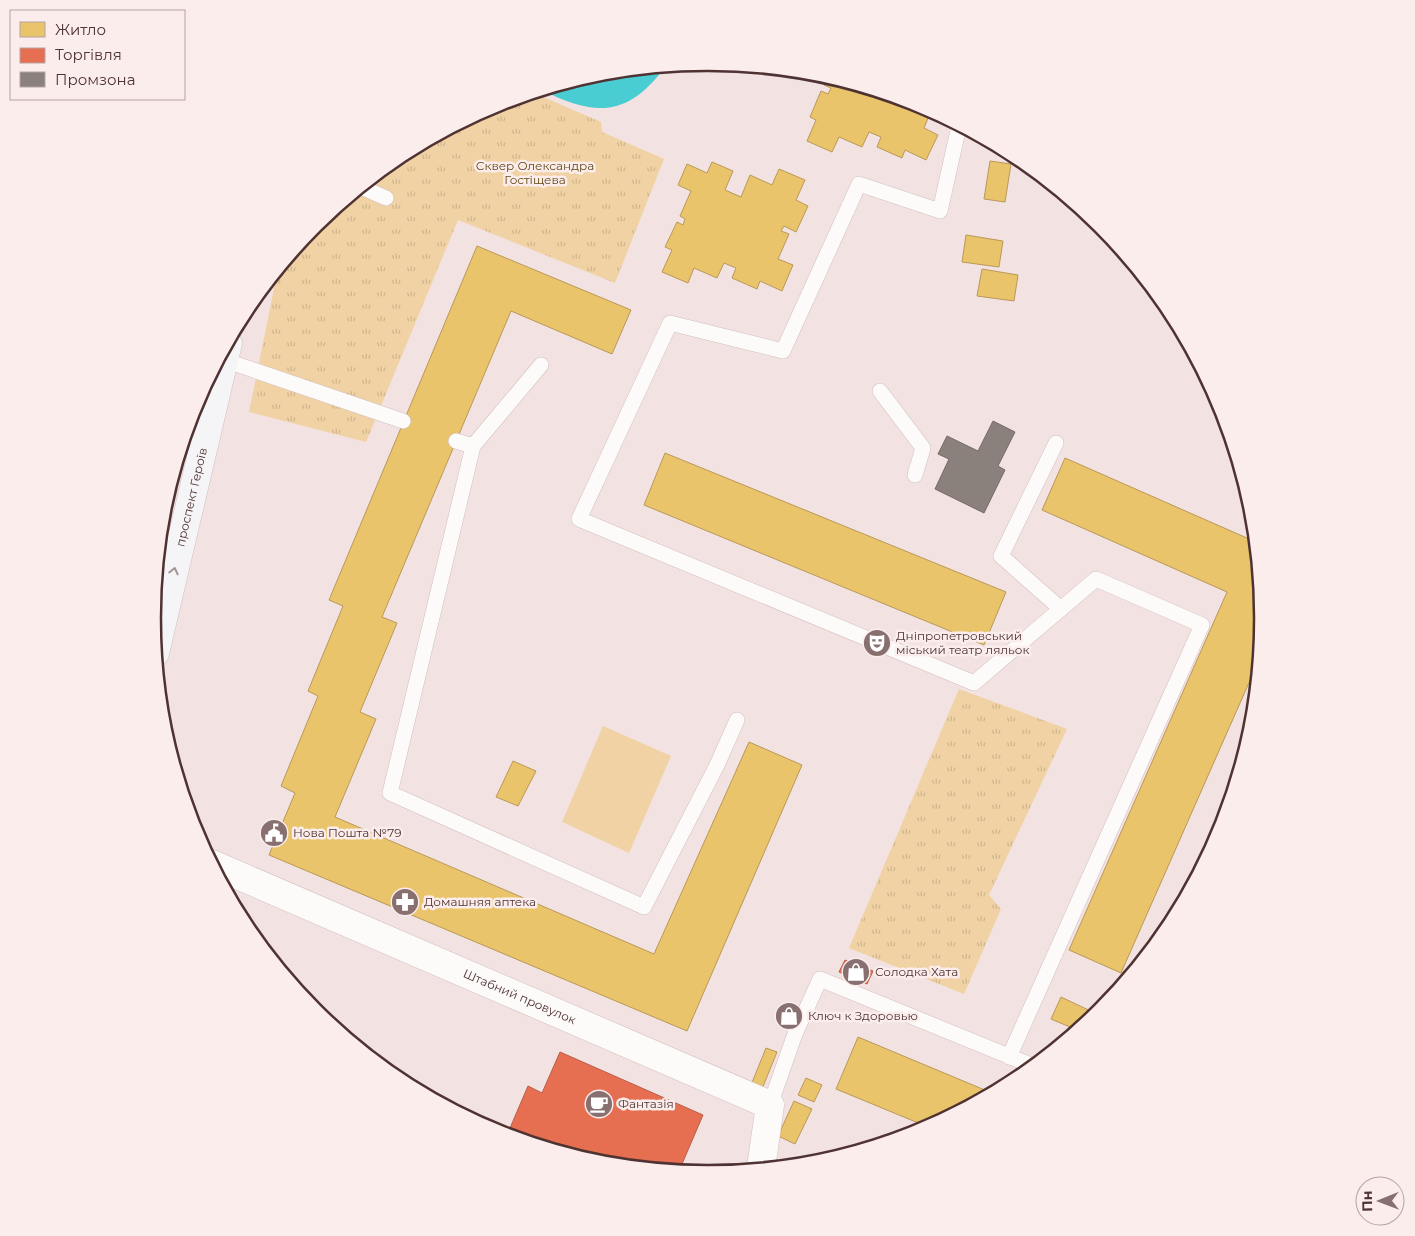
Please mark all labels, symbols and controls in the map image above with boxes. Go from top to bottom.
legend [10,10,185,100]
text: Житло [55,20,106,39]
text: Торгівля [55,45,122,64]
text: Промзона [55,70,135,89]
park label: Сквер Олександра Гостіщева [476,158,594,187]
street label: проспект Героїв [172,446,210,548]
one-way arrow [168,567,179,576]
theatre icon: Дніпропетровський міський театр ляльок [862,628,892,658]
place label: Дніпропетровський міський театр ляльок [896,628,1029,657]
public building icon: Нова Пошта №79 [259,818,289,848]
place label: Нова Пошта №79 [293,825,402,840]
pharmacy icon: Домашняя аптека [390,887,420,917]
place label: Домашняя аптека [424,894,536,909]
shop icon: Солодка Хата [841,957,871,987]
place label: Солодка Хата [875,964,958,979]
street label: Штабний провулок [461,965,578,1027]
shop icon: Ключ к Здоровью [774,1001,804,1031]
place label: Ключ к Здоровью [808,1008,918,1023]
cafe icon: Фантазія [584,1089,614,1119]
place label: Фантазія [618,1096,674,1111]
north arrow [1355,1176,1405,1226]
text: Пн [1358,1191,1376,1212]

